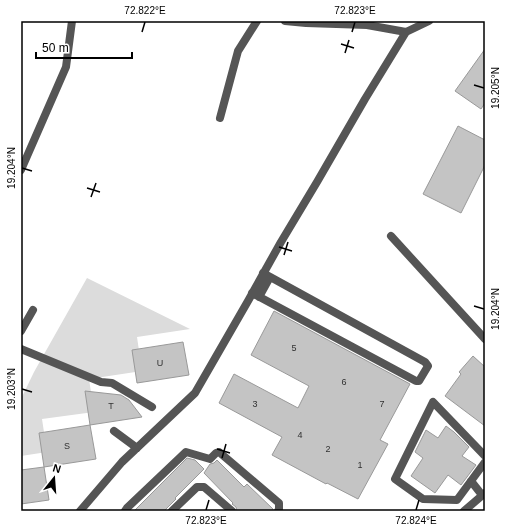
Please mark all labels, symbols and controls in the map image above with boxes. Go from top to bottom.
text: 72.822°E [124,5,166,16]
text: 72.823°E [334,5,376,16]
scale bar [36,34,132,60]
text: 50 m [42,41,69,55]
text: 19.205°N [490,67,501,109]
text: 19.204°N [6,147,17,189]
text: 19.204°N [490,288,501,330]
house number: 5 [291,343,297,353]
house number: U [157,358,163,368]
text: 19.203°N [6,368,17,410]
house number: 6 [341,377,347,387]
house number: 3 [252,399,258,409]
house number: 7 [379,399,385,409]
house number: T [108,401,114,411]
house number: 4 [297,430,303,440]
house number: S [64,441,70,451]
house number: 2 [325,444,331,454]
north arrow [34,458,74,498]
house number: 1 [357,460,363,470]
text: N [51,462,63,475]
text: 72.823°E [185,515,227,526]
text: 72.824°E [395,515,437,526]

